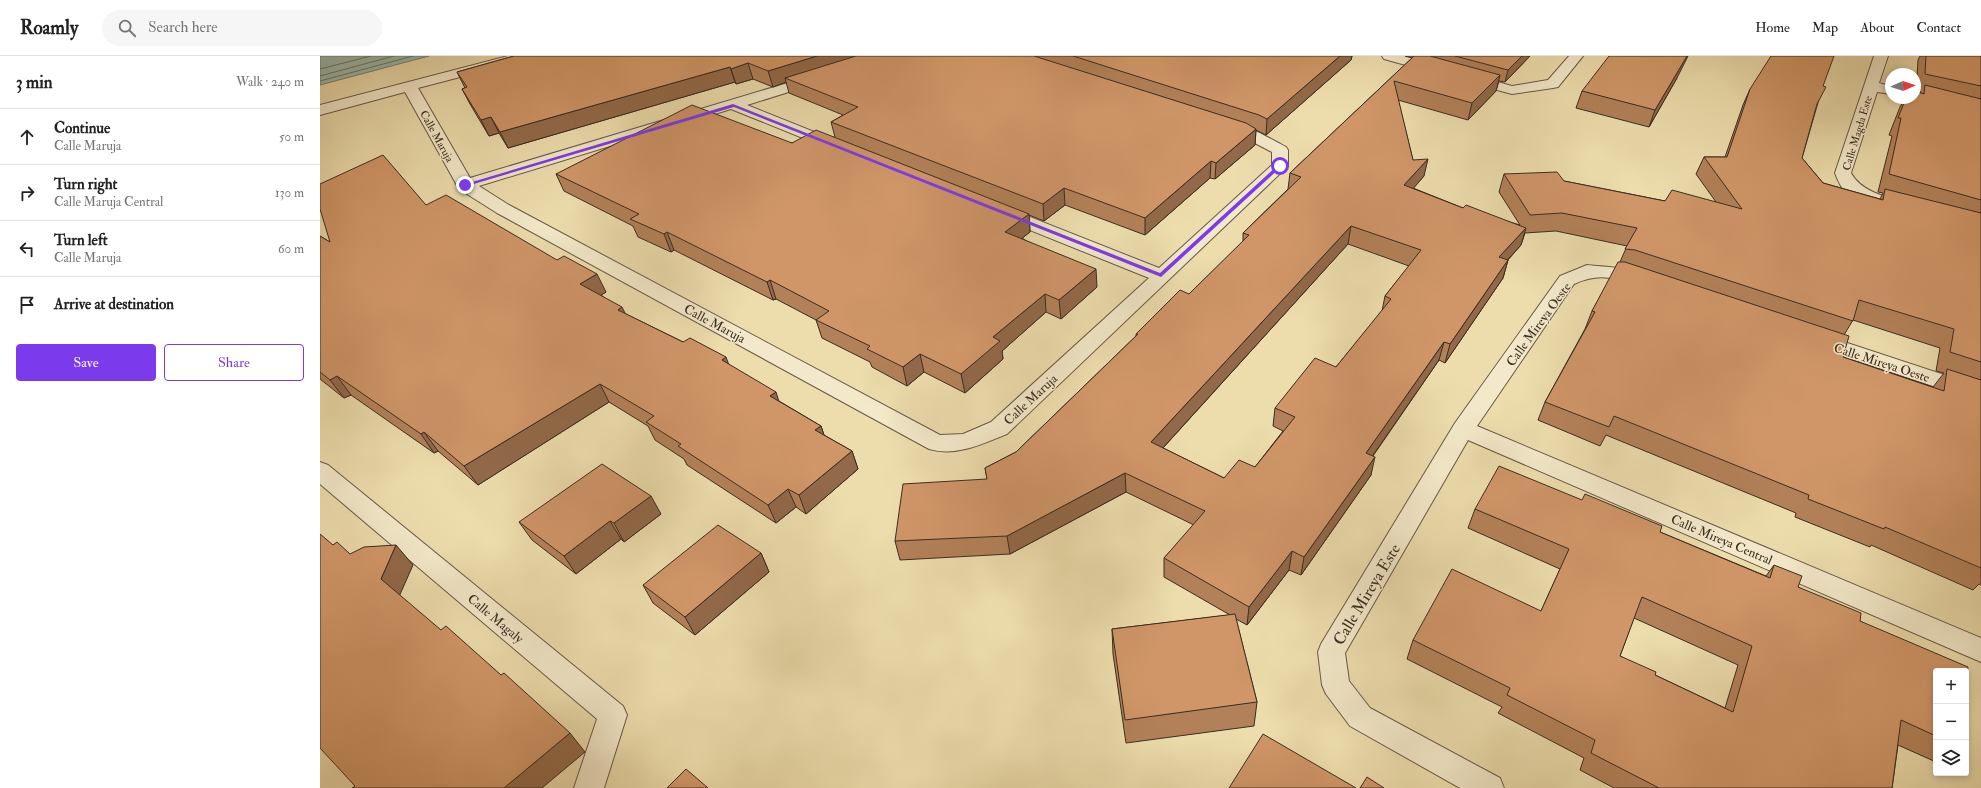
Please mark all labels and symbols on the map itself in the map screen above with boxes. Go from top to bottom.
north arrow [1885,68,1921,104]
street label: Calle Magda Este [1840,94,1875,172]
street label: Calle Maruja [416,108,456,165]
route start [1271,157,1289,175]
route end [456,176,474,194]
street label: Calle Mireya Oeste [1503,279,1576,370]
street label: Calle Maruja [681,301,749,347]
street label: Calle Mireya Oeste [1831,340,1932,387]
street label: Calle Maruja [1001,370,1061,429]
street label: Calle Mireya Central [1668,511,1775,570]
street label: Calle Mireya Este [1329,540,1405,649]
street label: Calle Magaly [463,591,527,648]

